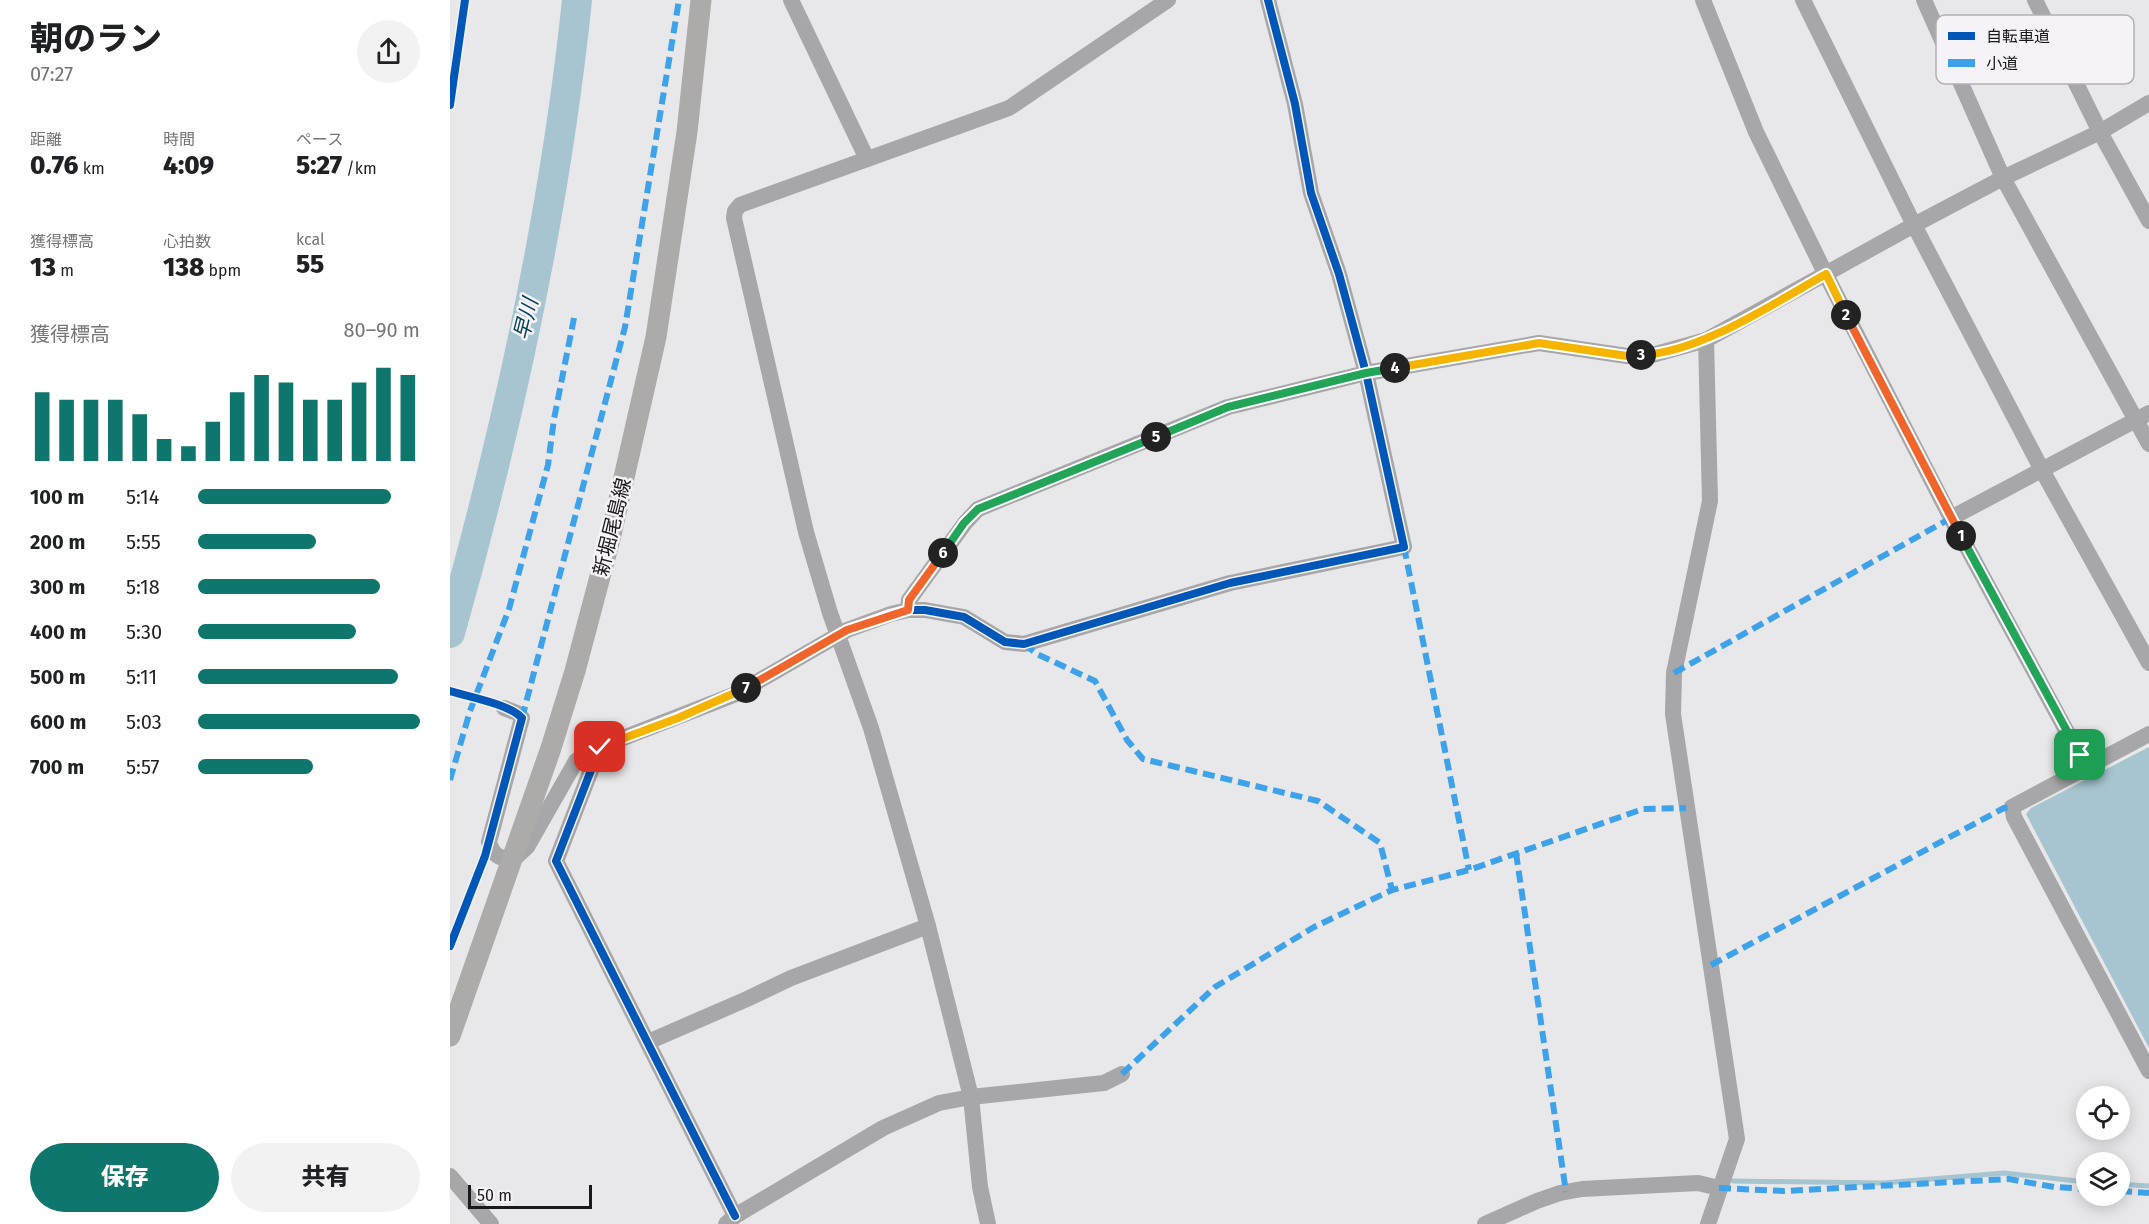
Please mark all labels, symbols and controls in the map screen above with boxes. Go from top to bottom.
legend [1936,15,2134,84]
text: 朝のラン [30,19,162,59]
button: share [357,20,420,83]
text: 自転車道 [1986,27,2050,46]
text: 小道 [1986,54,2018,73]
text: 07:27 [30,62,73,86]
text: 距離 [30,130,62,149]
text: 時間 [163,130,195,149]
text: ペース [296,130,343,149]
text: 0.76 [30,150,79,181]
text: 4:09 [163,150,214,181]
text: 5:27 [296,150,342,181]
text: km [79,159,105,178]
text: /km [342,159,377,178]
text: kcal [296,230,325,249]
text: 獲得標高 [30,232,94,251]
text: 心拍数 [163,232,211,251]
text: 55 [296,249,324,280]
text: 13 [30,252,56,283]
text: 138 [163,252,204,283]
text: m [56,261,74,280]
text: bpm [204,261,241,280]
water label: 早川 [508,294,544,343]
pin: 2 [1831,300,1861,330]
text: 2 [1842,305,1850,324]
text: 80–90 m [344,318,420,342]
text: 獲得標高 [30,322,110,346]
pin: 3 [1626,340,1656,370]
text: 3 [1637,345,1645,364]
pin: 4 [1380,353,1410,383]
text: 4 [1390,358,1400,377]
pin: 5 [1141,422,1171,452]
text: 5 [1152,427,1160,446]
street label: 新堀尾島線 [588,476,636,578]
text: 100 m [30,485,84,509]
text: 5:14 [126,485,159,509]
pin: 1 [1946,521,1976,551]
text: 1 [1957,526,1965,545]
text: 200 m [30,530,85,554]
text: 5:55 [126,530,161,554]
pin: 6 [928,538,958,568]
text: 6 [938,543,948,562]
text: 300 m [30,575,85,599]
text: 5:18 [126,575,160,599]
text: 400 m [30,620,86,644]
text: 5:30 [126,620,162,644]
text: 500 m [30,665,86,689]
text: 5:11 [126,665,157,689]
pin: 7 [731,673,761,703]
text: 7 [742,678,750,697]
text: 600 m [30,710,86,734]
text: 5:03 [126,710,162,734]
pin [574,721,625,772]
pin [2054,729,2105,780]
icon: check [583,730,616,763]
icon: arrive [2063,738,2096,771]
text: 700 m [30,755,84,779]
text: 5:57 [126,755,159,779]
map controls [2076,1086,2130,1206]
button: locate [2076,1086,2130,1140]
button: 保存 [30,1143,219,1212]
button: 共有 [231,1143,420,1212]
button: layers [2076,1152,2130,1206]
scale bar [468,1182,592,1210]
text: 50 m [477,1186,512,1205]

